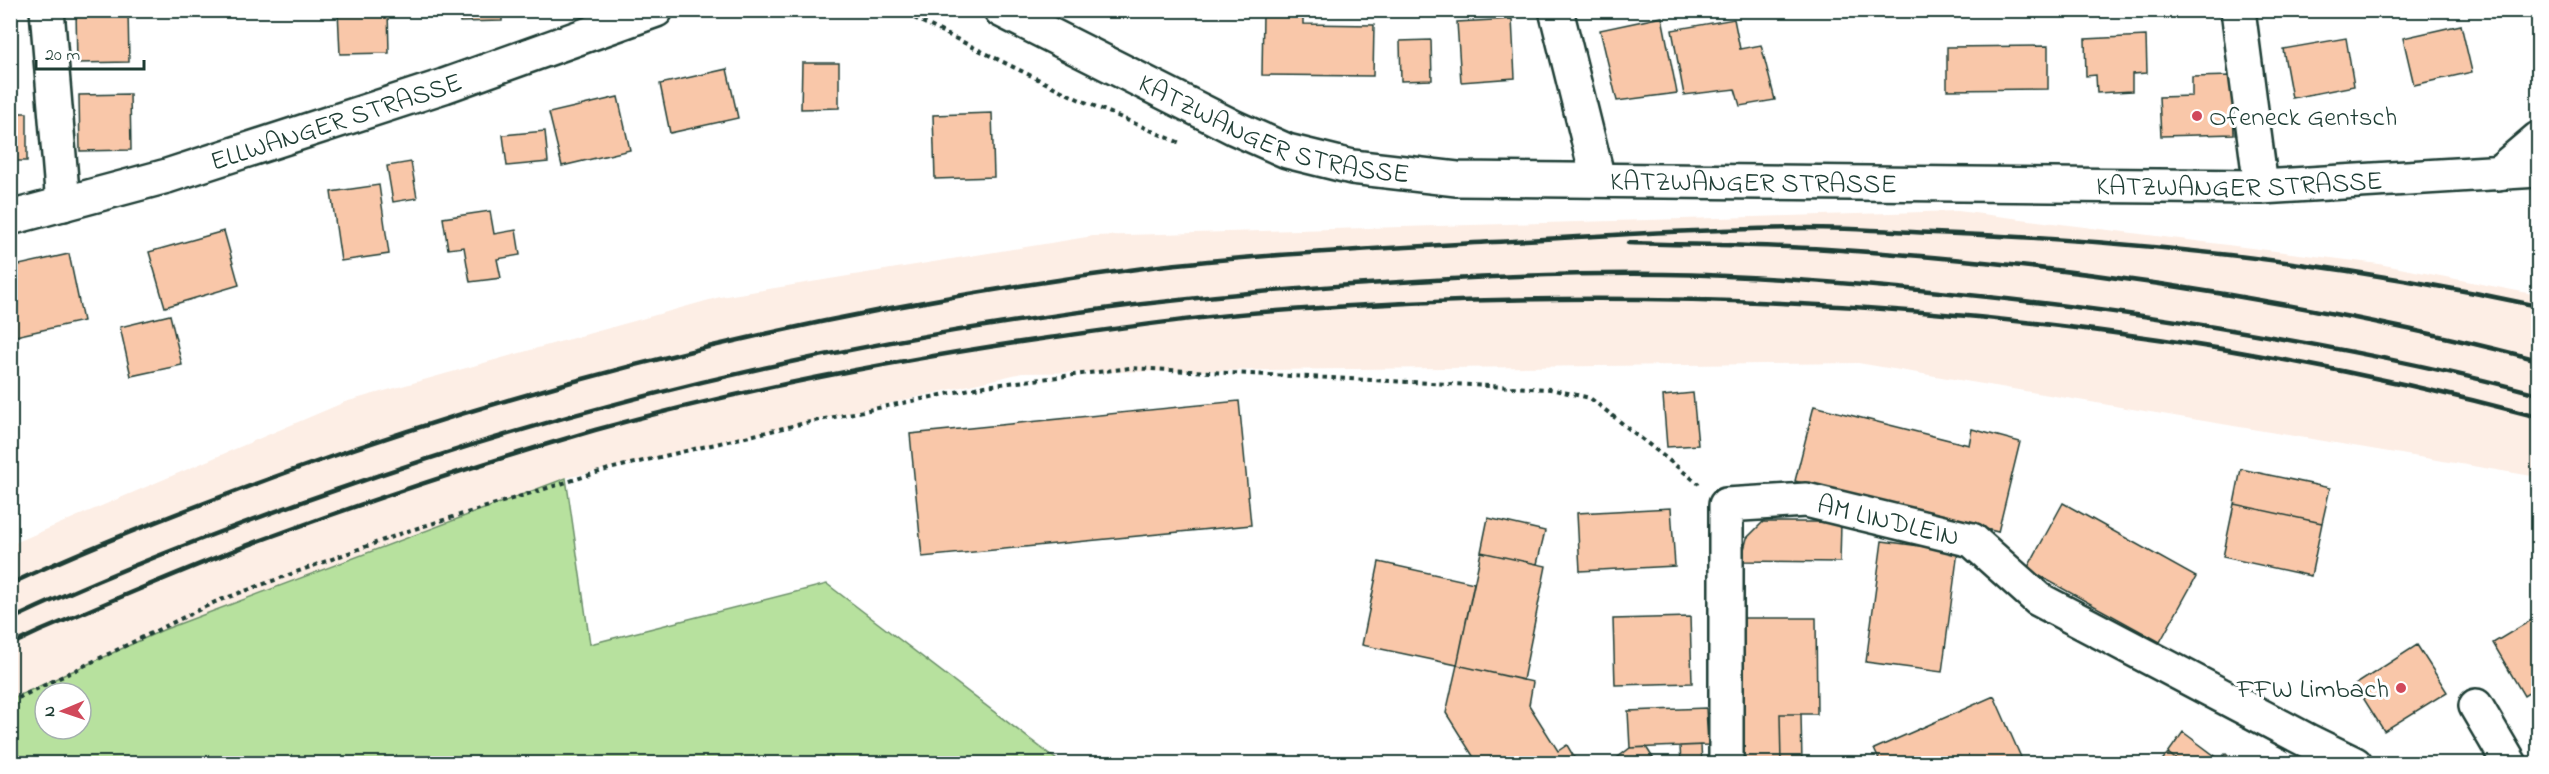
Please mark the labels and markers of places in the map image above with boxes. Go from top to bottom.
place label: Ofeneck Gentsch [2209,99,2397,138]
marker: Ofeneck Gentsch [2190,109,2204,123]
place label: FFW Limbach [2236,671,2389,710]
marker: FFW Limbach [2394,681,2408,695]

